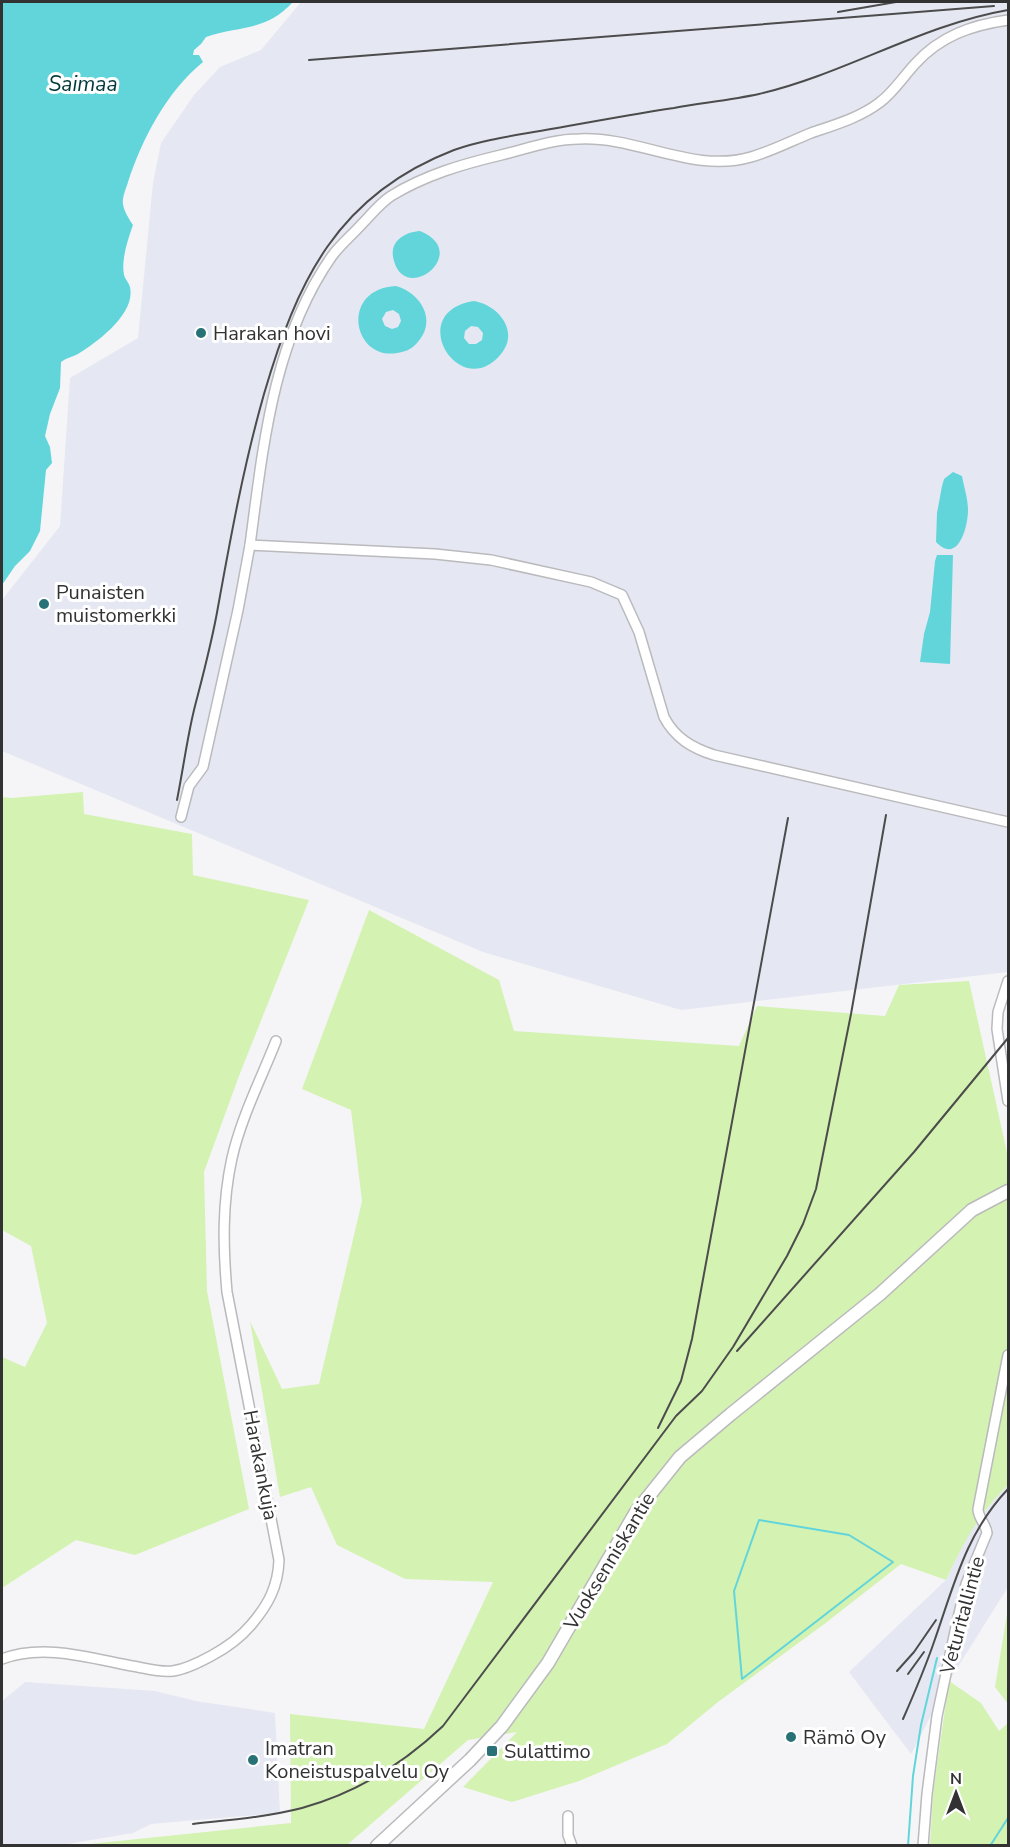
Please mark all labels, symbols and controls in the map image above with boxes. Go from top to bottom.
water label: Saimaa [48,70,118,98]
place label: Harakan hovi [213,320,331,347]
marker: Harakan hovi [194,326,208,340]
place label: Punaisten muistomerkki [56,579,176,629]
marker: Punaisten muistomerkki [37,597,51,611]
street label: Harakankuja [237,1408,284,1523]
street label: Vuoksenniskantie [557,1487,661,1636]
street label: Veturitallintie [934,1553,991,1678]
place label: Rämö Oy [803,1724,887,1751]
marker: Rämö Oy [784,1730,798,1744]
place label: Imatran Koneistuspalvelu Oy [265,1735,450,1785]
place label: Sulattimo [504,1738,591,1765]
marker: Sulattimo [485,1744,499,1758]
marker: Imatran Koneistuspalvelu Oy [246,1753,260,1767]
north arrow [926,1763,986,1823]
text: N [950,1768,962,1790]

